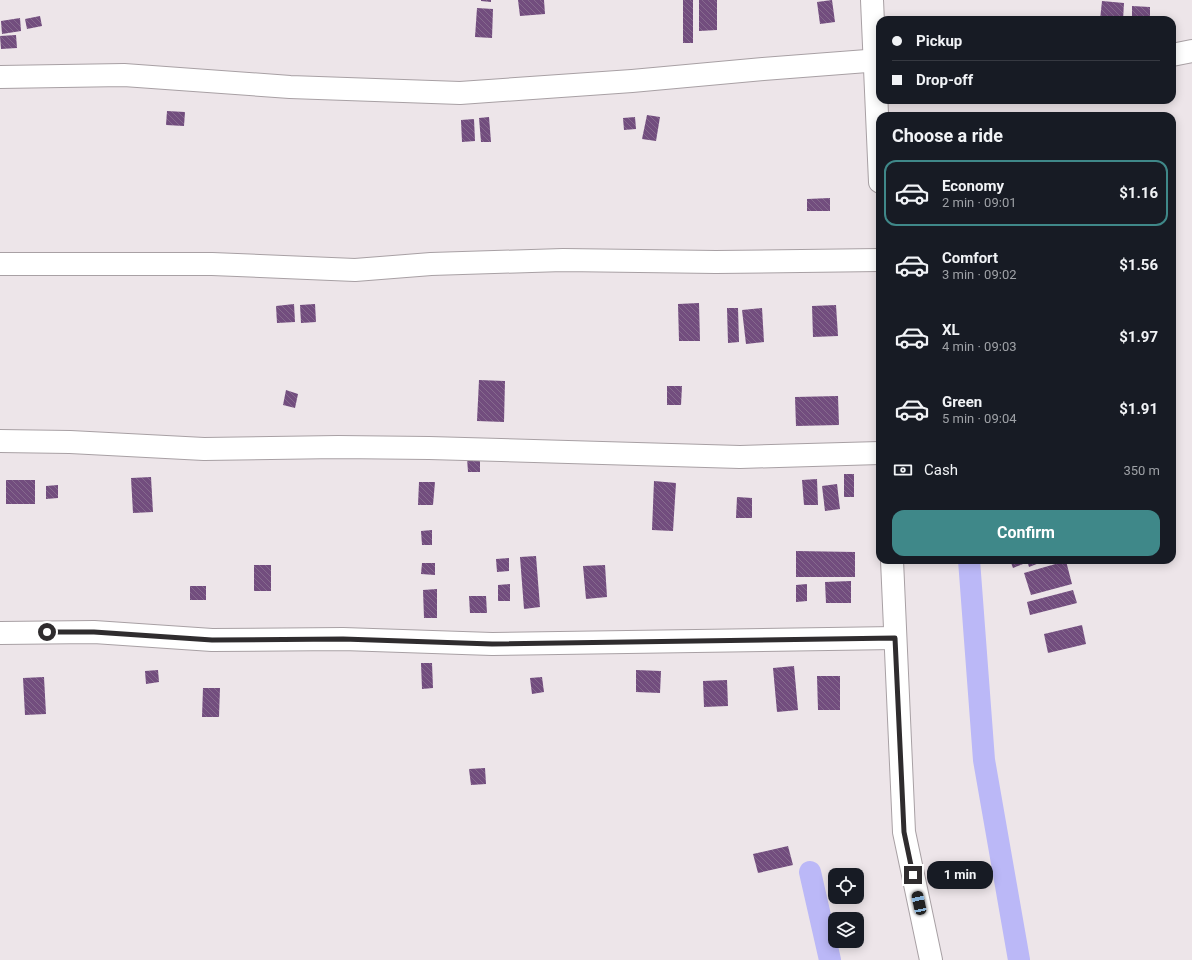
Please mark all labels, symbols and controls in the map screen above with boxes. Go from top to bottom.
text: Pickup [916,32,962,50]
text: Drop-off [916,71,973,89]
text: Choose a ride [892,125,1003,146]
icon: car [894,175,930,211]
text: Economy [942,177,1004,195]
text: $1.16 [1119,184,1158,202]
text: 2 min · 09:01 [942,195,1017,210]
icon: car [894,247,930,283]
text: Comfort [942,249,998,267]
text: $1.56 [1119,256,1158,274]
text: 3 min · 09:02 [942,267,1017,282]
icon: car [894,319,930,355]
text: XL [942,321,960,339]
text: $1.97 [1119,328,1158,346]
text: 4 min · 09:03 [942,339,1017,354]
icon: car [894,391,930,427]
text: Green [942,393,982,411]
text: $1.91 [1119,400,1158,418]
text: 5 min · 09:04 [942,411,1017,426]
icon: cash [892,459,914,481]
text: Cash [924,461,958,479]
text: 350 m [1123,463,1160,478]
button: Confirm [892,510,1160,556]
route start [38,623,56,641]
callout: 1 min [927,861,993,889]
route end [904,866,922,884]
text: 1 min [944,867,976,882]
map controls [828,868,864,948]
button: locate [828,868,864,904]
car [911,890,927,916]
button: layers [828,912,864,948]

